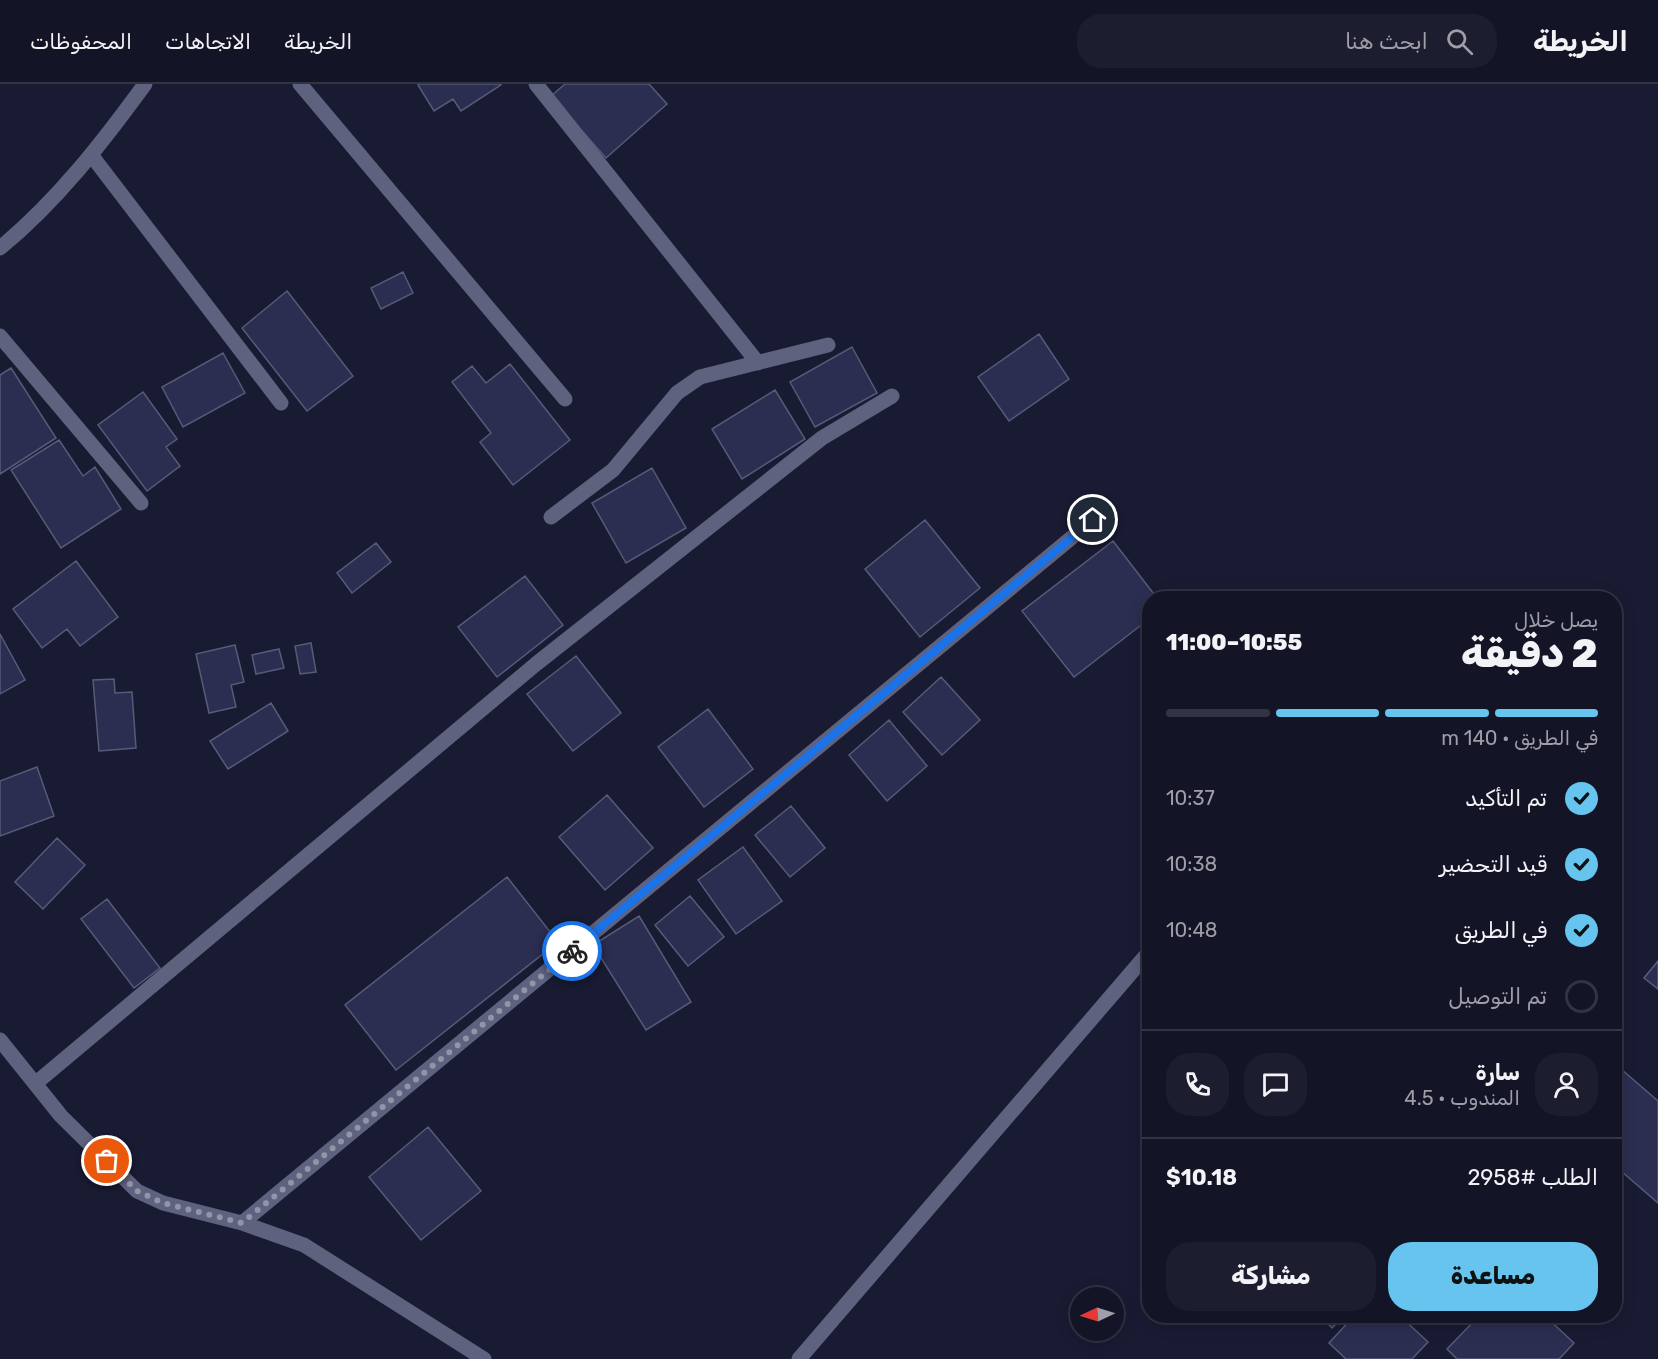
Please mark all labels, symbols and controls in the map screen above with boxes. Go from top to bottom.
search box [1077,14,1497,68]
icon: search [1443,25,1476,58]
text: الخريطة [1533,25,1628,58]
text: ابحث هنا [1345,28,1428,55]
text: المحفوظات [30,29,132,54]
text: الاتجاهات [165,29,251,54]
text: الخريطة [284,29,352,54]
pin [1067,494,1118,545]
icon: home [1076,503,1109,536]
text: يصل خلال [1514,608,1598,632]
text: 10:55–11:00 [1166,629,1302,656]
text: 2 دقيقة [1461,631,1598,677]
text: في الطريق · 140 m [1441,726,1598,750]
icon: check [1565,782,1598,815]
text: تم التأكيد [1465,785,1547,812]
text: 10:37 [1166,786,1215,810]
icon: check [1565,848,1598,881]
text: قيد التحضير [1439,851,1547,878]
text: 10:38 [1166,852,1217,876]
icon: check [1565,914,1598,947]
text: في الطريق [1455,917,1547,944]
text: 10:48 [1166,918,1218,942]
courier [542,921,602,981]
icon: bike [556,935,589,968]
text: تم التوصيل [1448,983,1547,1010]
button: phone [1166,1053,1229,1116]
button: chat [1244,1053,1307,1116]
button: person [1535,1053,1598,1116]
text: سارة [1475,1059,1520,1086]
text: المندوب · 4.5 [1404,1086,1520,1110]
pin [81,1135,132,1186]
icon: bag [90,1144,123,1177]
text: $10.18 [1166,1164,1237,1191]
text: الطلب #2958 [1467,1164,1598,1191]
button: مشاركة [1166,1242,1376,1311]
button: مساعدة [1388,1242,1598,1311]
north arrow [1070,1287,1124,1341]
map controls [1070,1287,1124,1341]

